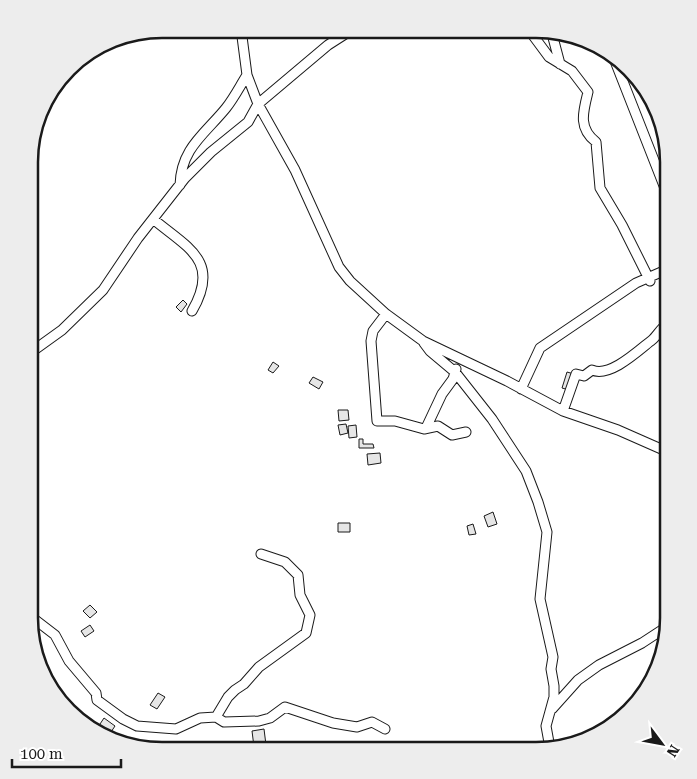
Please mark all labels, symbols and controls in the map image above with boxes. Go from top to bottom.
north arrow [637,719,687,769]
scale bar [12,736,121,768]
text: N [663,742,683,760]
text: 100 m [20,745,63,763]

